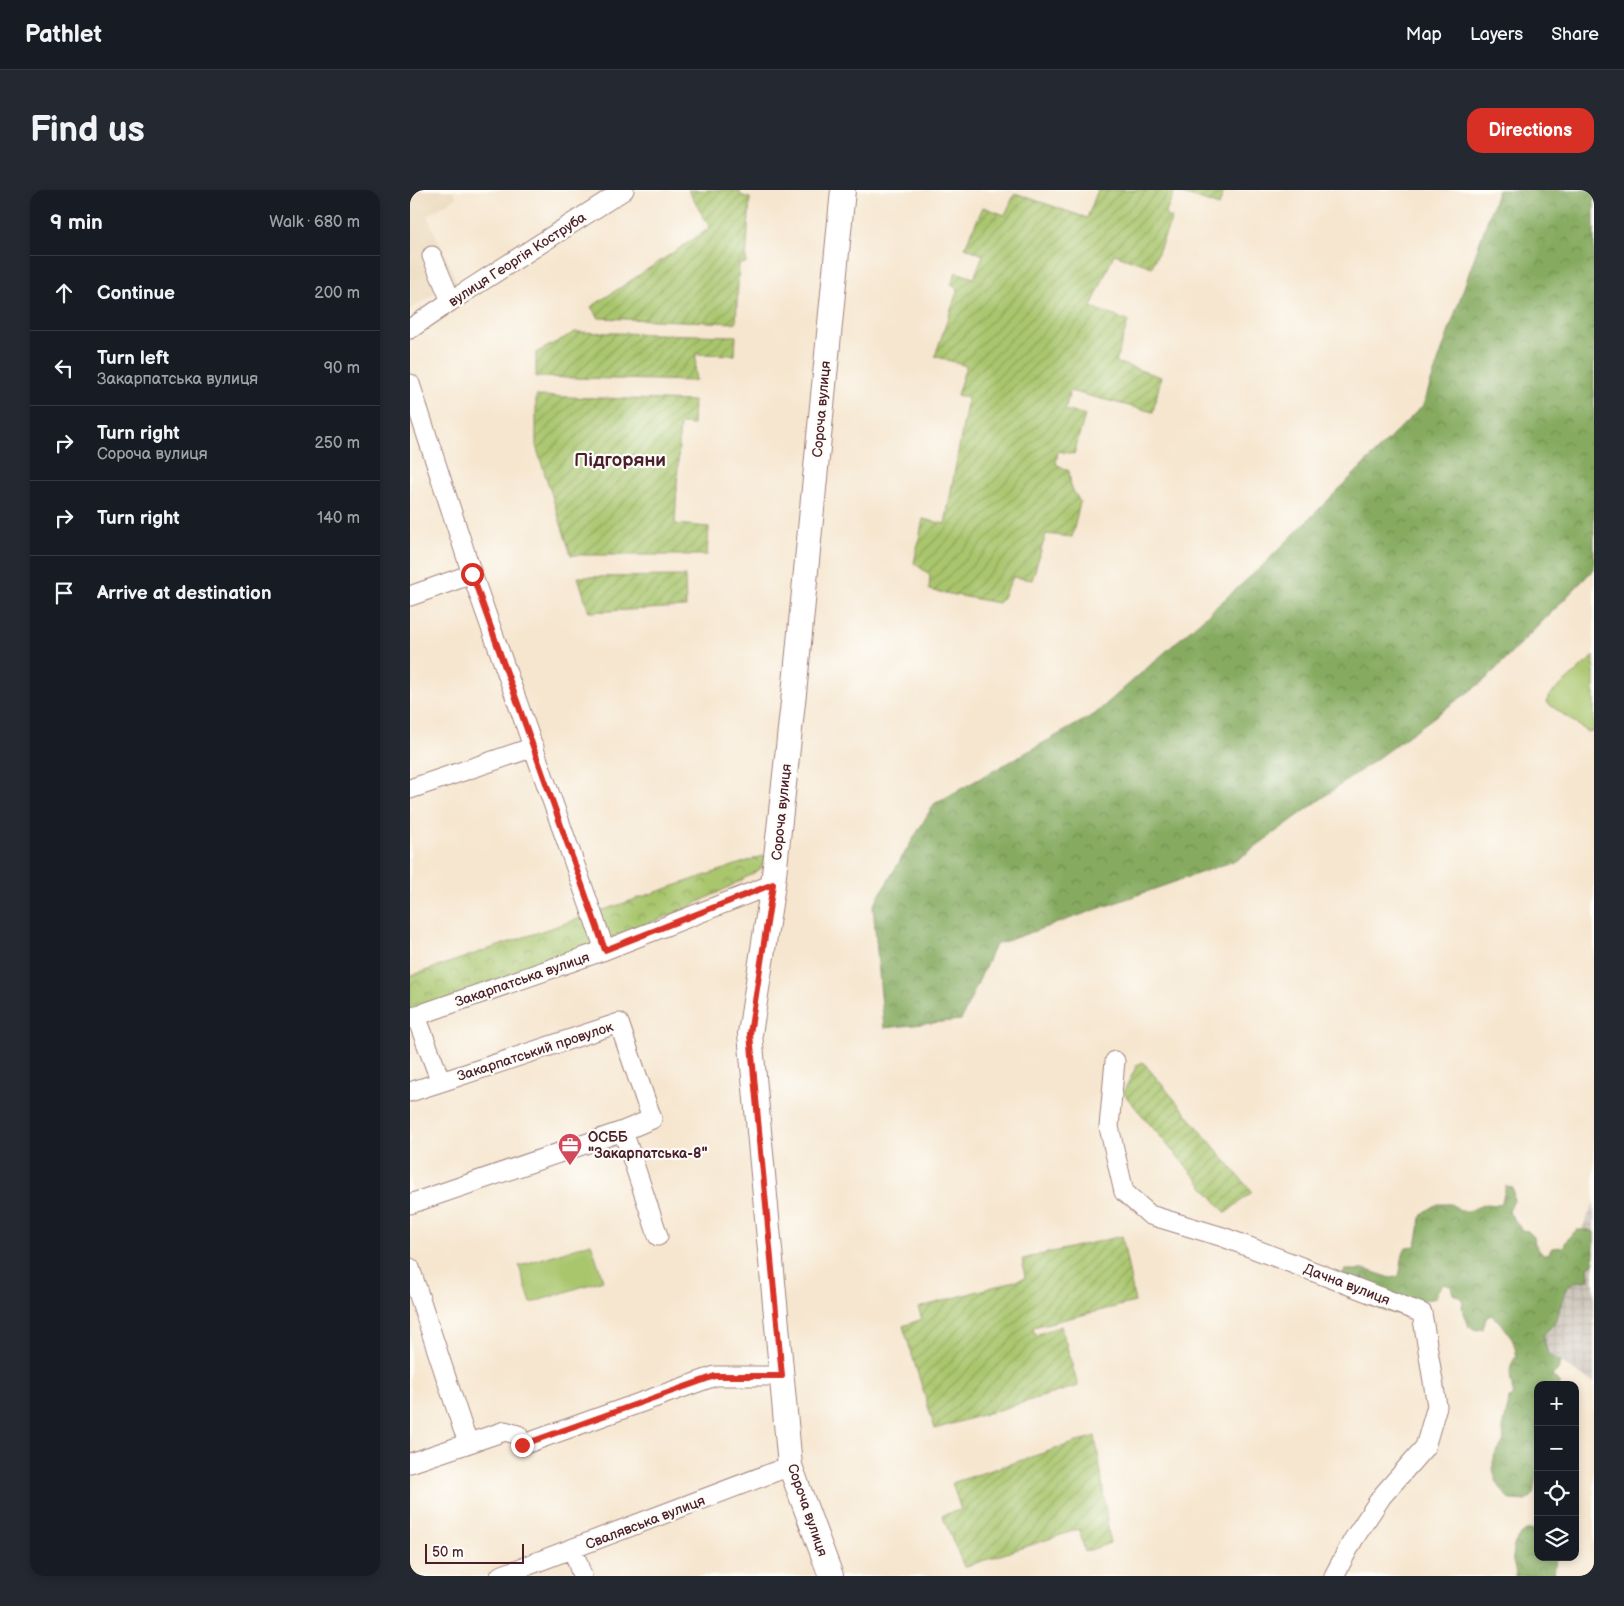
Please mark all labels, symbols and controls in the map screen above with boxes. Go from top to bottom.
text: Pathlet [25,20,102,49]
text: Map [1406,24,1442,45]
text: Layers [1470,24,1523,45]
text: Share [1551,24,1599,45]
button: Directions [1467,108,1594,153]
text: Find us [30,109,145,152]
street label: вулиця Георгія Коструба [445,208,590,310]
text: 9 min [50,210,103,235]
text: Walk · 680 m [269,213,360,232]
icon: ahead [50,279,78,307]
text: Continue [97,282,175,305]
text: 200 m [314,284,360,303]
text: Turn left [97,347,169,370]
icon: left [50,354,78,382]
text: 90 m [324,359,360,378]
street label: Сороча вулиця [809,360,834,458]
text: Закарпатська вулиця [97,370,258,389]
text: Turn right [97,422,180,445]
icon: right [50,429,78,457]
text: 250 m [314,434,360,453]
text: Сороча вулиця [97,445,208,464]
district label: Підгоряни [574,449,666,472]
icon: right [50,504,78,532]
text: Turn right [97,507,180,530]
text: 140 m [317,509,360,528]
route start [461,563,484,586]
icon: arrive [50,579,78,607]
text: Arrive at destination [97,582,272,605]
street label: Сороча вулиця [768,763,795,861]
street label: Закарпатська вулиця [453,948,592,1010]
street label: Закарпатський провулок [455,1018,616,1085]
place label: ОСББ "Закарпатська-8" [588,1129,707,1162]
office icon: ОСББ "Закарпатська-8" [557,1132,583,1166]
street label: Дачна вулиця [1301,1260,1393,1309]
map controls [1534,1381,1579,1561]
button: + [1534,1381,1579,1426]
button: − [1534,1426,1579,1471]
route end [511,1434,534,1457]
street label: Сороча вулиця [784,1462,831,1559]
button: locate [1534,1471,1579,1516]
street label: Свалявська вулиця [583,1492,708,1553]
button: layers [1534,1516,1579,1561]
scale bar [425,1541,524,1564]
text: 50 m [432,1544,464,1561]

